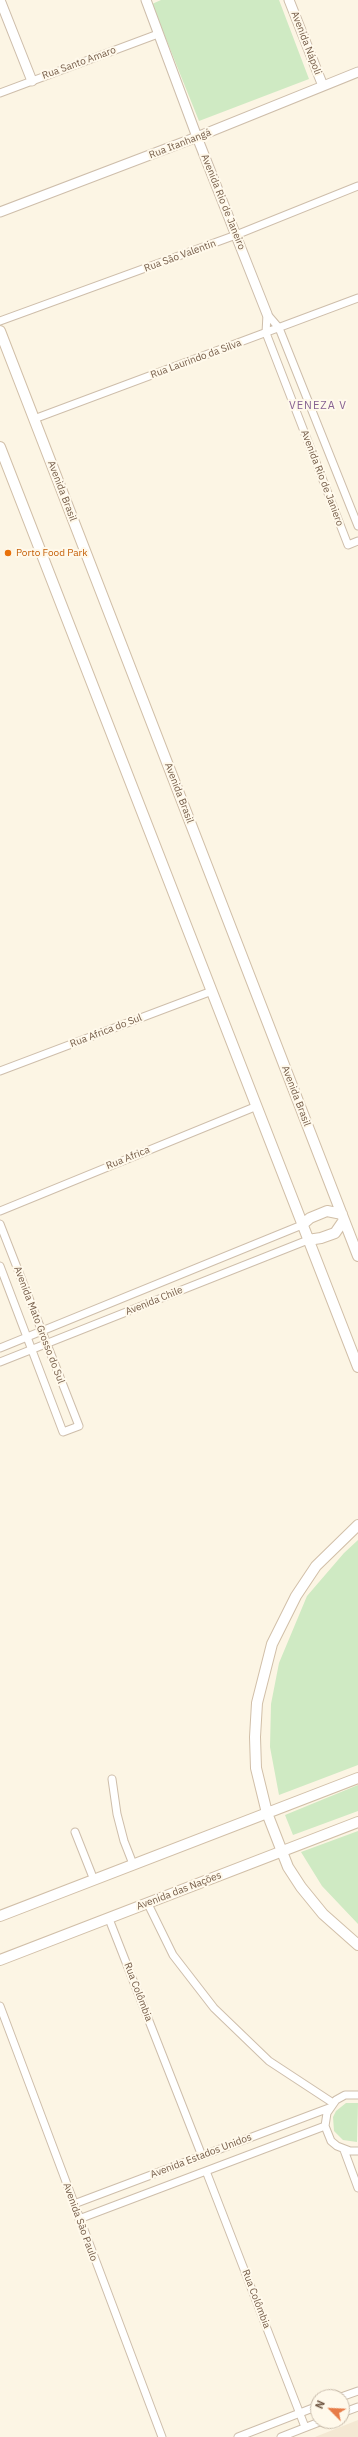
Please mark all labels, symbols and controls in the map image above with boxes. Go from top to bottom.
street label: Avenida Nápoli [288,9,324,77]
street label: Rua Santo Amaro [40,44,118,82]
street label: Rua Itanhangá [147,127,213,161]
street label: Avenida Rio de Janeiro [198,152,248,252]
street label: Rua São Valentin [142,237,218,275]
street label: Rua Laurindo da Silva [149,337,243,381]
district label: VENEZA V [289,399,347,413]
street label: Avenida Rio de Janiero [298,428,346,528]
street label: Avenida Brasil [45,459,79,523]
place label: Porto Food Park [16,547,88,559]
marker: Porto Food Park [3,548,13,558]
street label: Avenida Brasil [162,761,196,825]
street label: Rua Africa do Sul [68,1012,144,1050]
street label: Avenida Brasil [279,1064,313,1128]
street label: Rua Africa [104,1144,152,1172]
street label: Avenida Mato Grosso do Sul [11,1265,67,1385]
street label: Avenida Chile [124,1284,184,1318]
street label: Avenida das Nações [135,1869,223,1913]
street label: Rua Colômbia [121,1961,155,2023]
street label: Avenida Estados Unidos [149,2131,253,2181]
street label: Avenida São Paulo [60,2181,100,2263]
street label: Rua Colômbia [239,2268,273,2330]
north arrow [310,2389,350,2429]
text: N [312,2398,328,2411]

